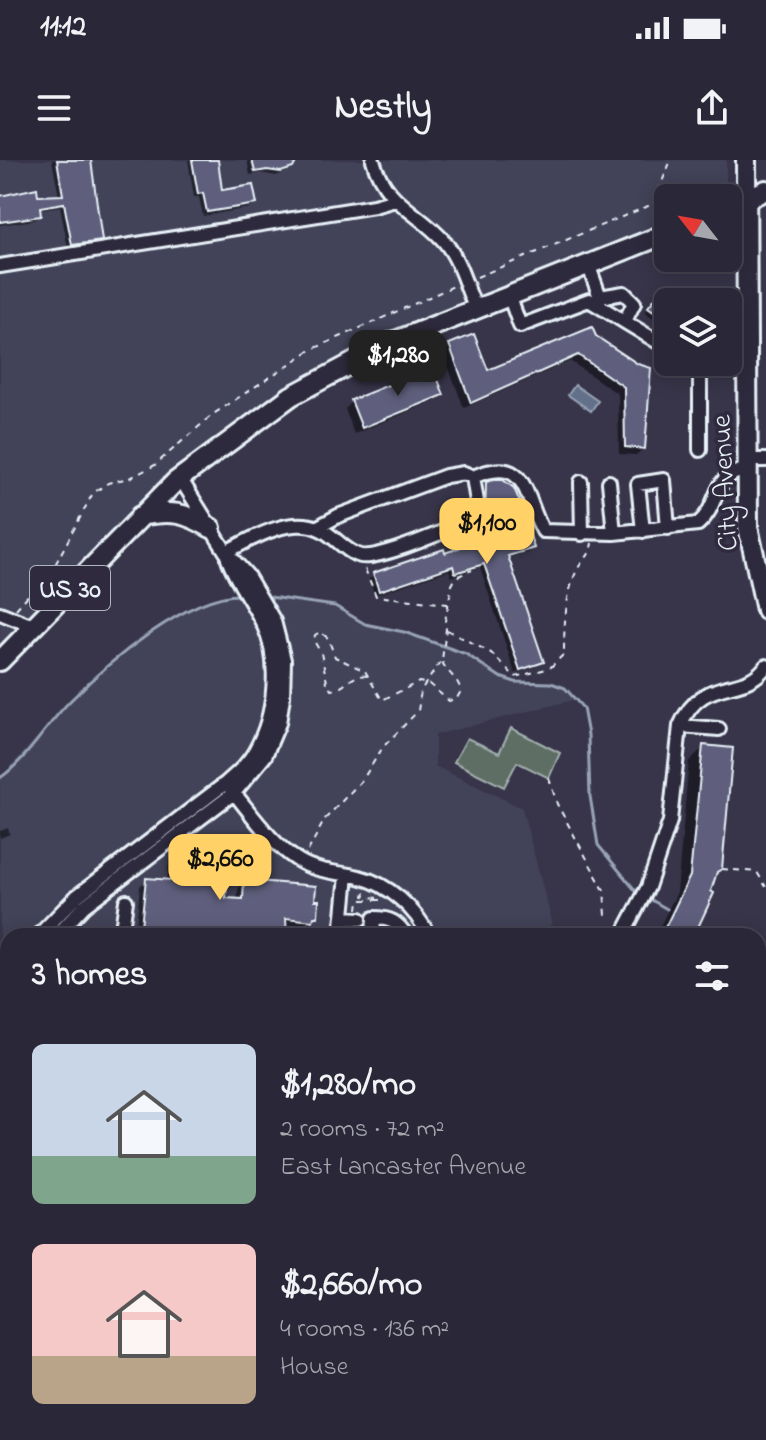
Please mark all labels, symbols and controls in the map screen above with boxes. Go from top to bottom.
text: 11:12 [40,6,86,50]
text: Nestly [335,82,431,135]
icon: menu [32,86,76,130]
icon: share [690,86,734,130]
north arrow [654,184,742,272]
map controls [654,184,742,376]
button: layers [654,288,742,376]
pin: $1,280 [333,330,463,398]
text: $1,280 [367,337,429,375]
street label: City Avenue [702,413,751,552]
pin: $1,100 [422,498,552,566]
text: $1,100 [457,505,517,543]
road number: US 30 [30,566,110,610]
pin: $2,660 [155,834,285,902]
text: $2,660 [186,841,254,879]
text: 3 homes [32,951,147,1001]
icon: filters [690,954,734,998]
text: $1,280/mo [280,1061,416,1111]
icon: home [96,1076,192,1172]
text: 2 rooms · 72 m² [280,1111,445,1149]
text: East Lancaster Avenue [280,1149,526,1187]
text: $2,660/mo [280,1261,423,1311]
icon: home [96,1276,192,1372]
text: 4 rooms · 136 m² [280,1311,449,1349]
text: House [280,1349,348,1387]

